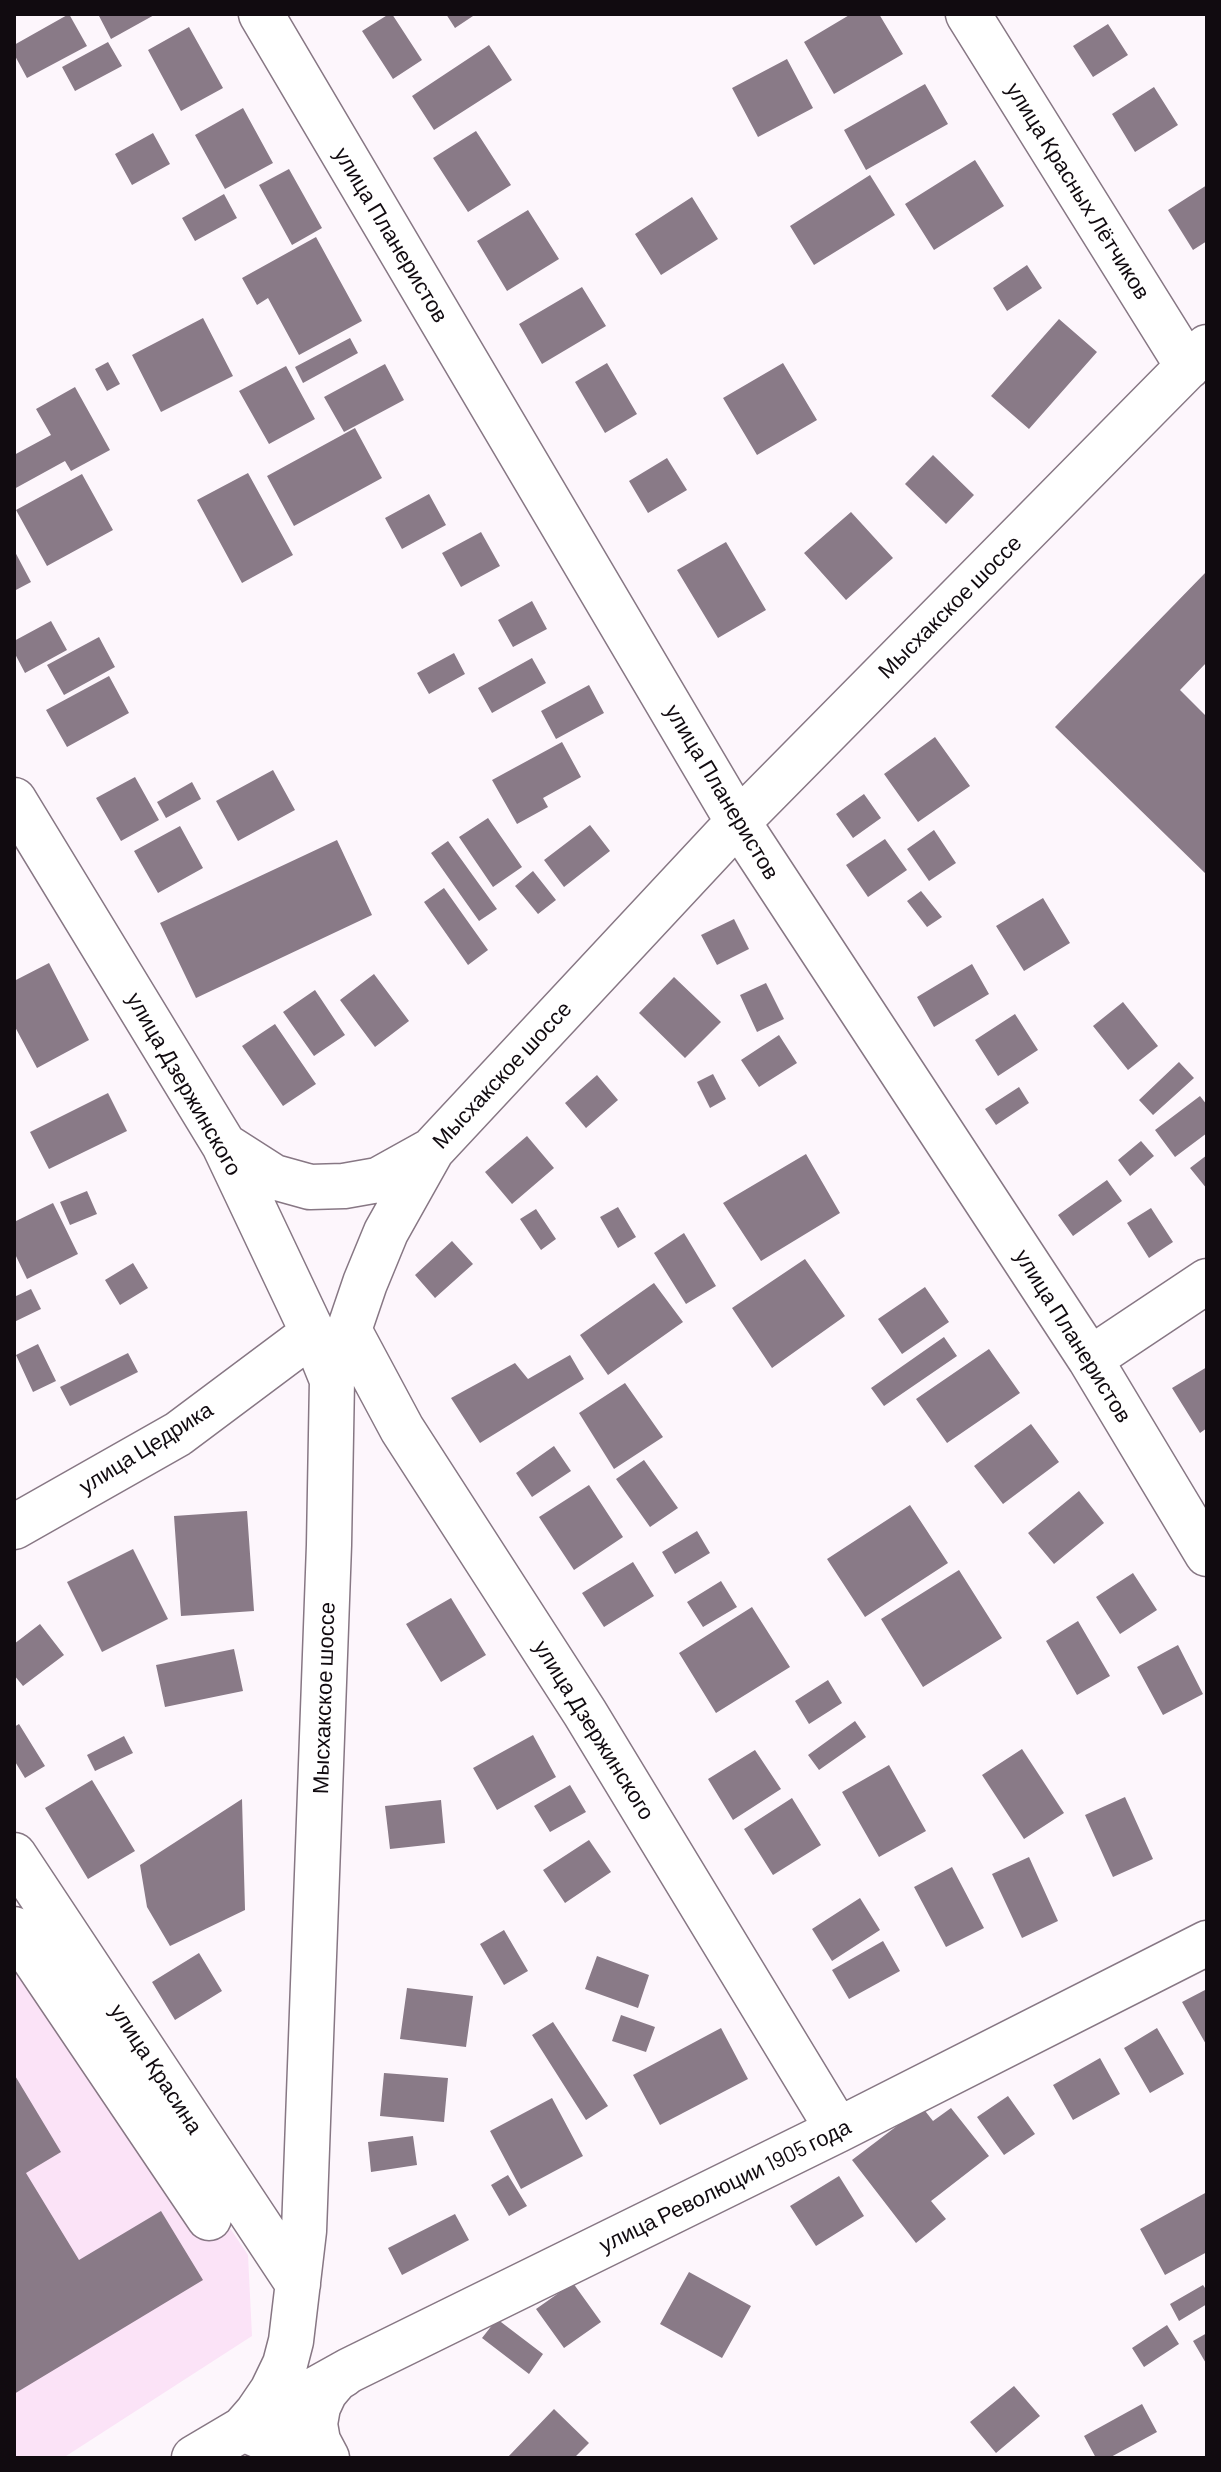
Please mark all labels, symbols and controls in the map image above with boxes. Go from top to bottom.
street label: улица Красных Лётчиков [1000,78,1156,304]
street label: улица Планеристов [328,143,454,327]
street label: Мысхакское шоссе [873,530,1027,684]
street label: улица Планеристов [659,700,785,884]
street label: улица Дзержинского [121,988,247,1180]
street label: Мысхакское шоссе [427,996,577,1154]
street label: улица Планеристов [1009,1244,1137,1428]
street label: улица Цедрика [74,1396,218,1500]
street label: Мысхакское шоссе [307,1602,341,1794]
street label: улица Дзержинского [528,1635,660,1825]
street label: улица Красина [104,1999,208,2139]
street label: улица Революции 1905 года [595,2114,855,2258]

